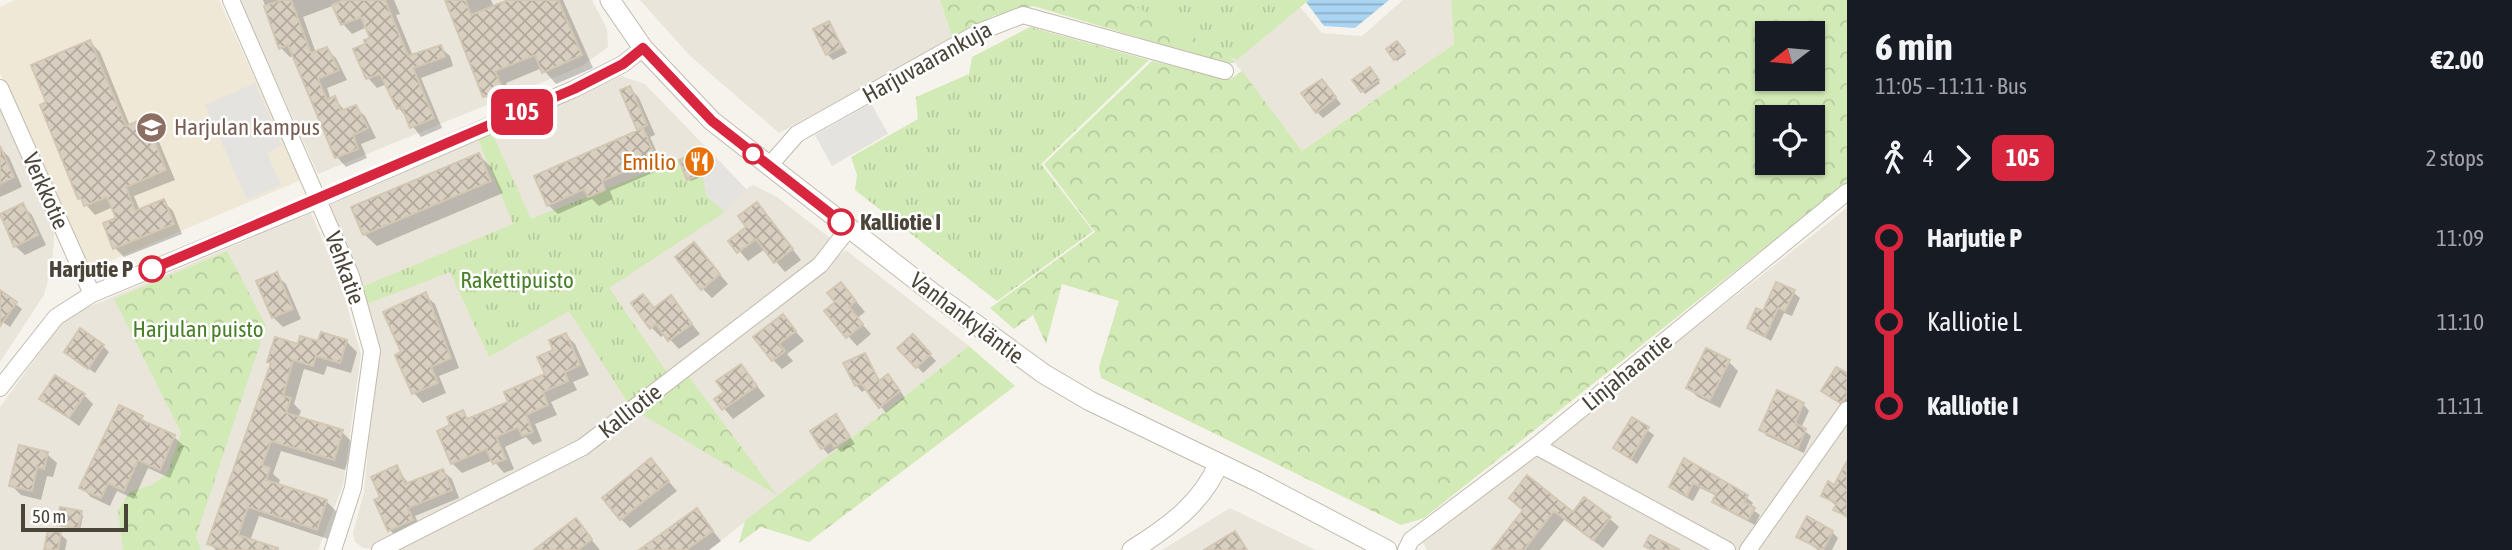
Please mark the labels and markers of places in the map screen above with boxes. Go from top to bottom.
school or university icon: Harjulan kampus [134,110,168,144]
place label: Harjulan kampus [174,114,320,140]
unlabelled marker [743,144,763,164]
restaurant icon: Emilio [682,145,716,179]
place label: Emilio [622,149,676,175]
marker: Kalliotie I [828,209,854,235]
place label: Kalliotie I [860,209,941,235]
place label: Harjutie P [49,256,133,282]
marker: Harjutie P [139,256,165,282]

